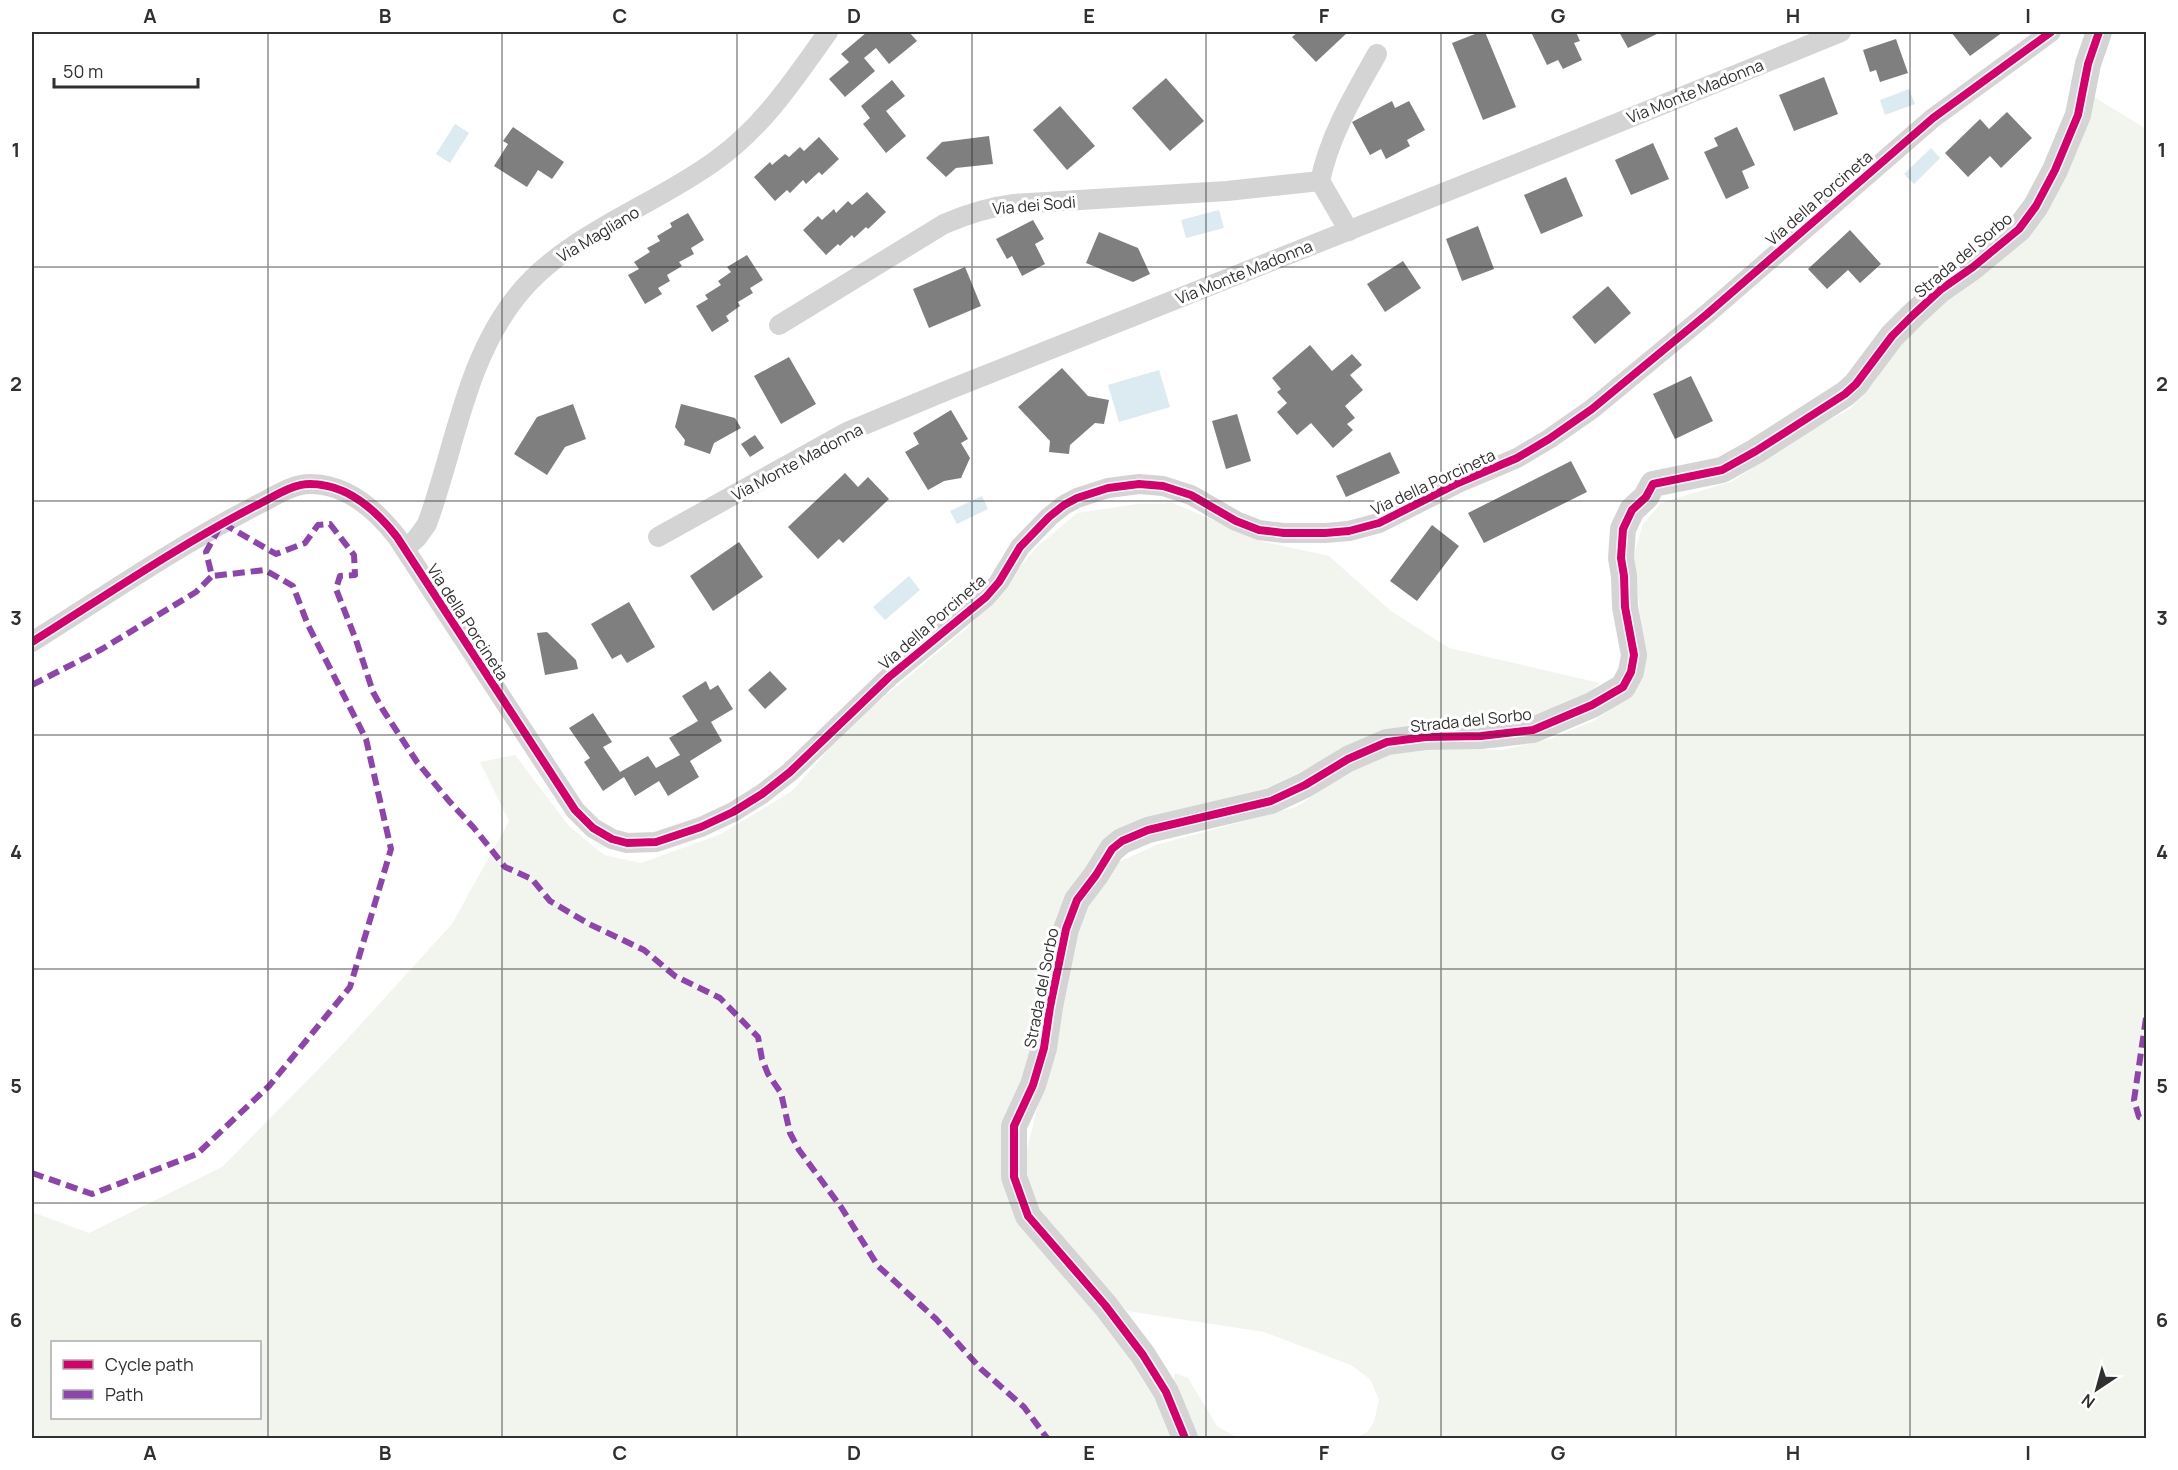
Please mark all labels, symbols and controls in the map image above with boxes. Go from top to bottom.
text: A [143,2,157,29]
text: B [379,2,392,29]
text: C [613,2,627,29]
text: D [847,2,861,29]
text: E [1083,2,1095,29]
text: F [1319,2,1330,29]
text: G [1551,2,1566,29]
text: H [1786,2,1800,29]
text: I [2025,2,2031,29]
scale bar [54,51,198,89]
street label: Via Monte Madonna [1623,54,1767,128]
text: 50 m [63,59,103,83]
text: 1 [12,136,20,163]
text: 1 [2158,136,2166,163]
street label: Via della Porcineta [1761,146,1877,250]
street label: Via dei Sodi [991,190,1077,220]
street label: Via Magliano [553,201,643,267]
street label: Strada del Sorbo [1909,207,2017,303]
street label: Via Monte Madonna [1172,235,1316,309]
text: 2 [10,370,22,397]
text: 2 [2156,370,2168,397]
street label: Via Monte Madonna [728,418,866,506]
street label: Via della Porcineta [1367,444,1499,520]
street label: Via della Porcineta [422,560,514,684]
street label: Via della Porcineta [874,570,990,674]
text: 3 [10,604,22,631]
text: 3 [2156,604,2168,631]
street label: Strada del Sorbo [1409,703,1533,737]
text: 4 [10,838,22,865]
text: 4 [2156,838,2168,865]
street label: Strada del Sorbo [1019,926,1063,1050]
text: 5 [10,1072,22,1099]
text: 5 [2156,1072,2168,1099]
text: 6 [10,1306,22,1333]
text: 6 [2156,1306,2168,1333]
legend [51,1341,261,1419]
text: Cycle path [105,1352,194,1376]
north arrow [2067,1359,2127,1419]
text: Path [105,1382,143,1406]
text: N [2077,1389,2099,1413]
text: A [143,1439,157,1466]
text: B [379,1439,392,1466]
text: C [613,1439,627,1466]
text: D [847,1439,861,1466]
text: E [1083,1439,1095,1466]
text: F [1319,1439,1330,1466]
text: G [1551,1439,1566,1466]
text: H [1786,1439,1800,1466]
text: I [2025,1439,2031,1466]

